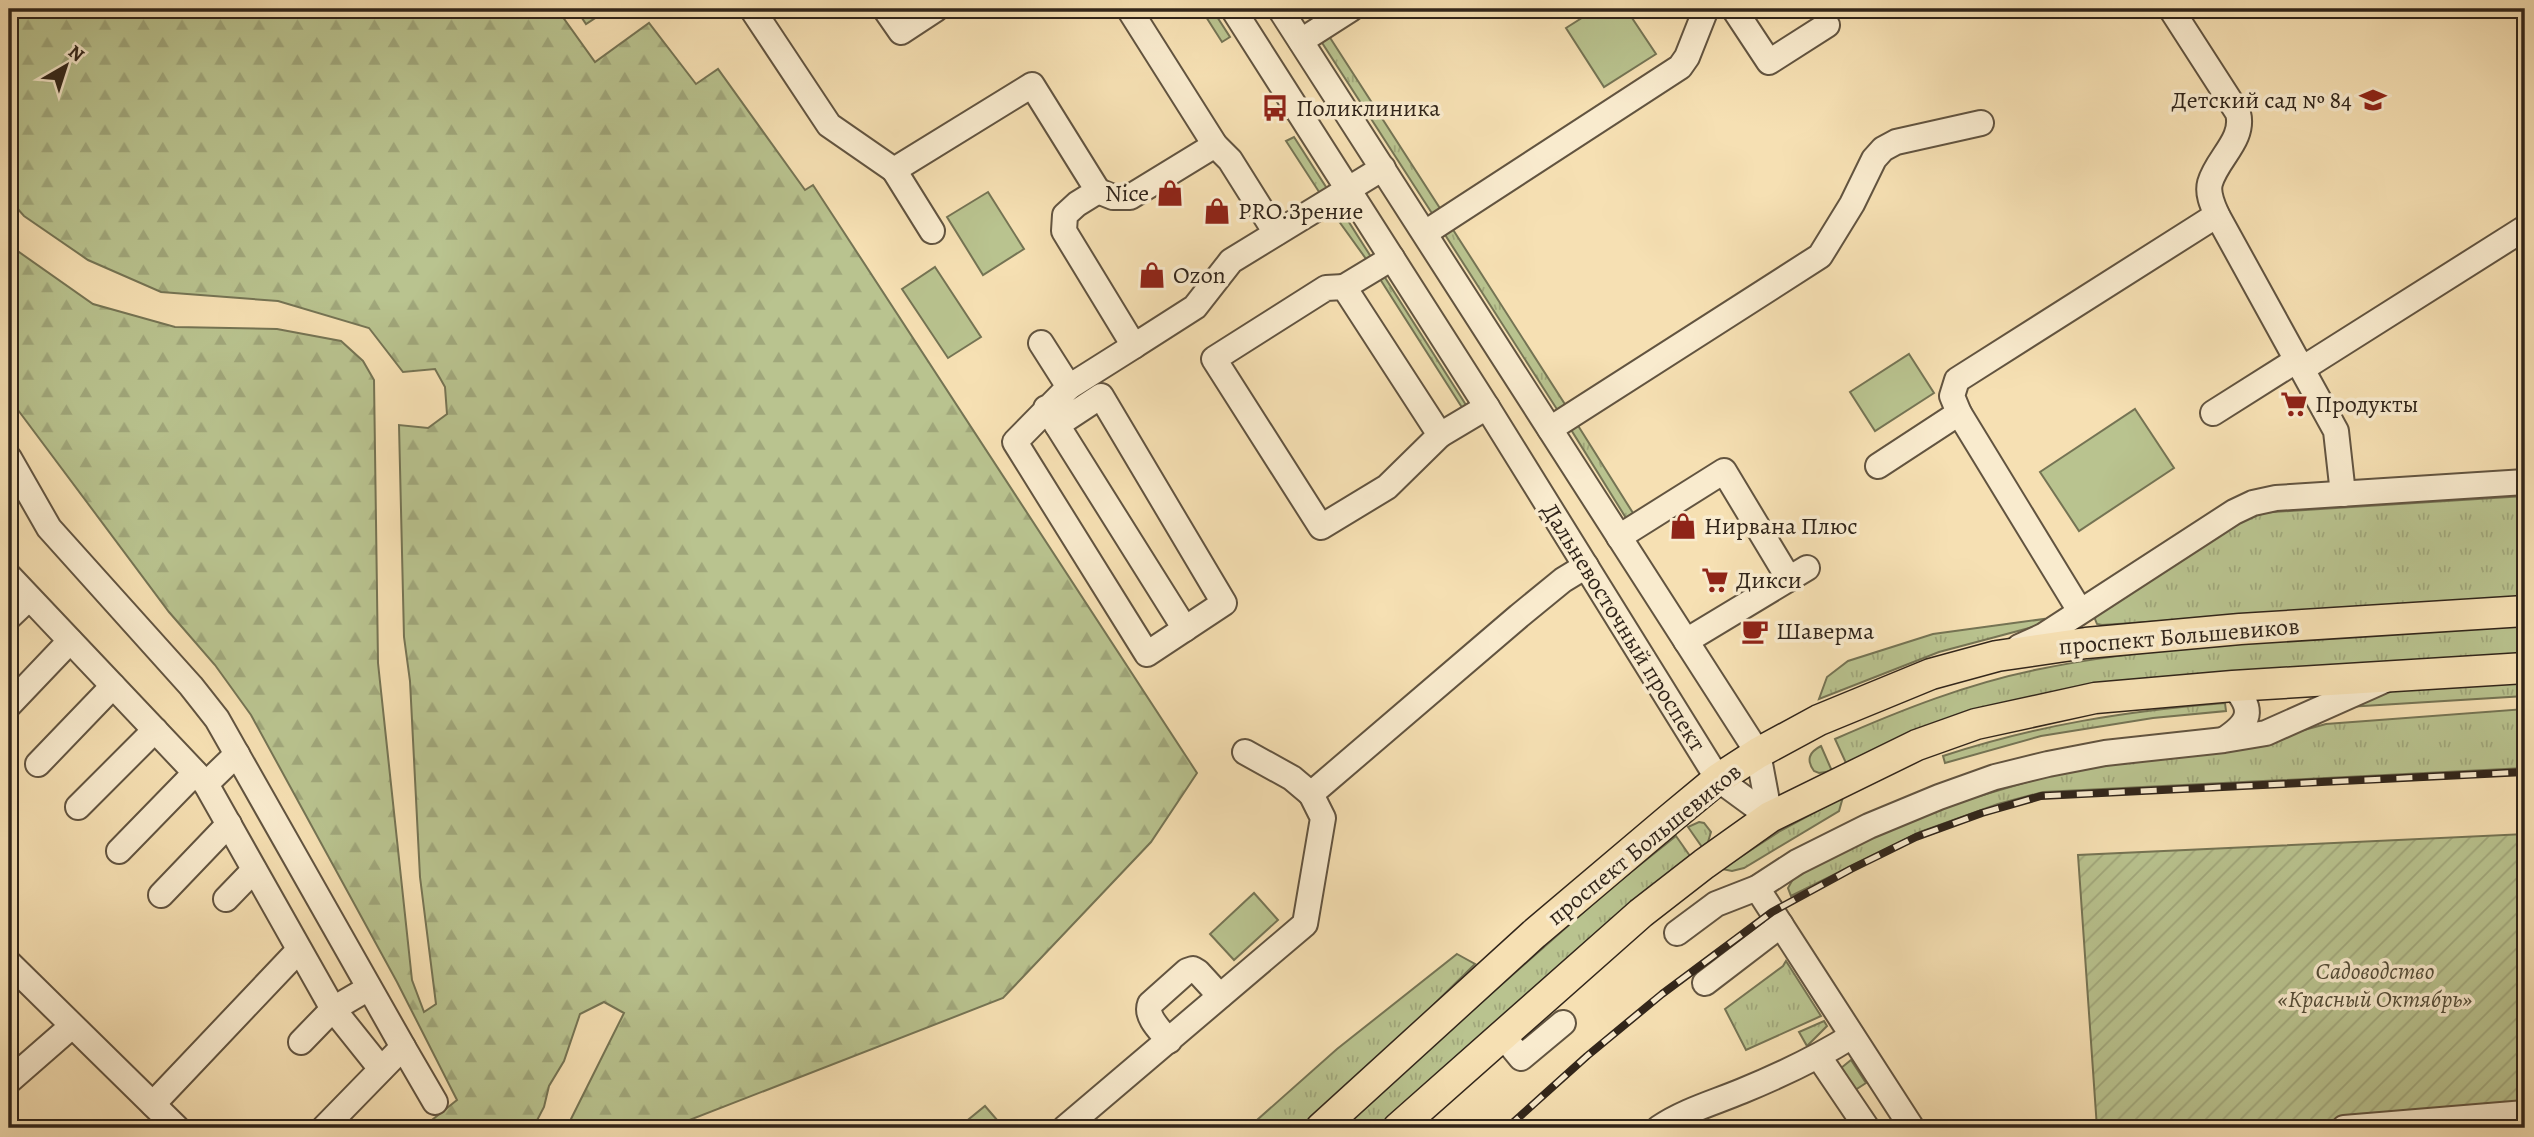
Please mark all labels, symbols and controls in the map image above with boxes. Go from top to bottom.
north arrow [32,32,102,102]
text: N [63,39,90,68]
place label: Детский сад № 84 [2171,84,2352,116]
school or university icon: Детский сад № 84 [2358,85,2388,115]
place label: Поликлиника [1296,92,1440,124]
bus stop icon: Поликлиника [1260,93,1290,123]
place label: Nice [1105,177,1149,209]
shop icon: Nice [1155,178,1185,208]
place label: PRO.Зрение [1238,195,1363,227]
shop icon: PRO.Зрение [1202,196,1232,226]
place label: Ozon [1173,259,1226,291]
shop icon: Ozon [1137,260,1167,290]
place label: Продукты [2315,388,2419,420]
supermarket icon: Продукты [2279,389,2309,419]
street label: Дальневосточный проспект [1534,497,1714,758]
place label: Нирвана Плюс [1704,510,1858,542]
shop icon: Нирвана Плюс [1668,511,1698,541]
place label: Дикси [1736,564,1802,596]
supermarket icon: Дикси [1700,565,1730,595]
street label: проспект Большевиков [2057,610,2301,662]
place label: Шаверма [1776,615,1874,647]
cafe icon: Шаверма [1740,616,1770,646]
street label: проспект Большевиков [1540,756,1748,932]
park label: Садоводство «Красный Октябрь» [2278,955,2472,1015]

